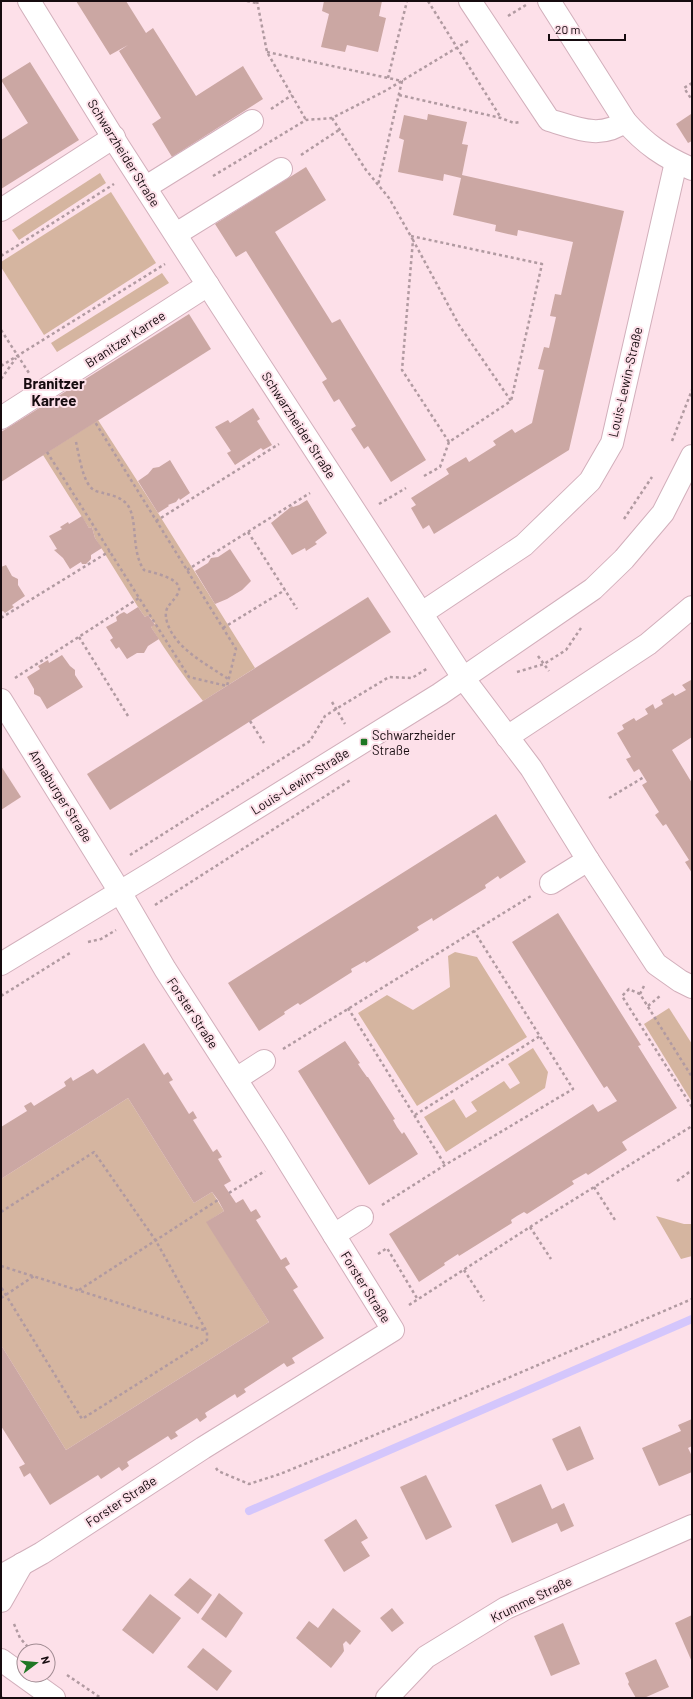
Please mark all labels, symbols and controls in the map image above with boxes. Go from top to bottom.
scale bar [549,16,625,42]
text: 20 m [555,22,581,36]
street label: Schwarzheider Straße [84,96,164,210]
street label: Branitzer Karree [82,307,168,371]
street label: Louis-Lewin-Straße [605,325,646,439]
street label: Schwarzheider Straße [259,369,340,481]
district label: Branitzer Karree [23,374,85,409]
place label: Schwarzheider Straße [372,727,456,758]
marker: Schwarzheider Straße [359,737,369,747]
street label: Louis-Lewin-Straße [248,744,352,818]
street label: Annaburger Straße [26,747,96,845]
street label: Forster Straße [164,974,222,1052]
street label: Forster Straße [338,1248,394,1326]
street label: Forster Straße [82,1472,160,1530]
street label: Krumme Straße [488,1572,574,1626]
north arrow [16,1643,56,1683]
text: N [39,1655,53,1665]

